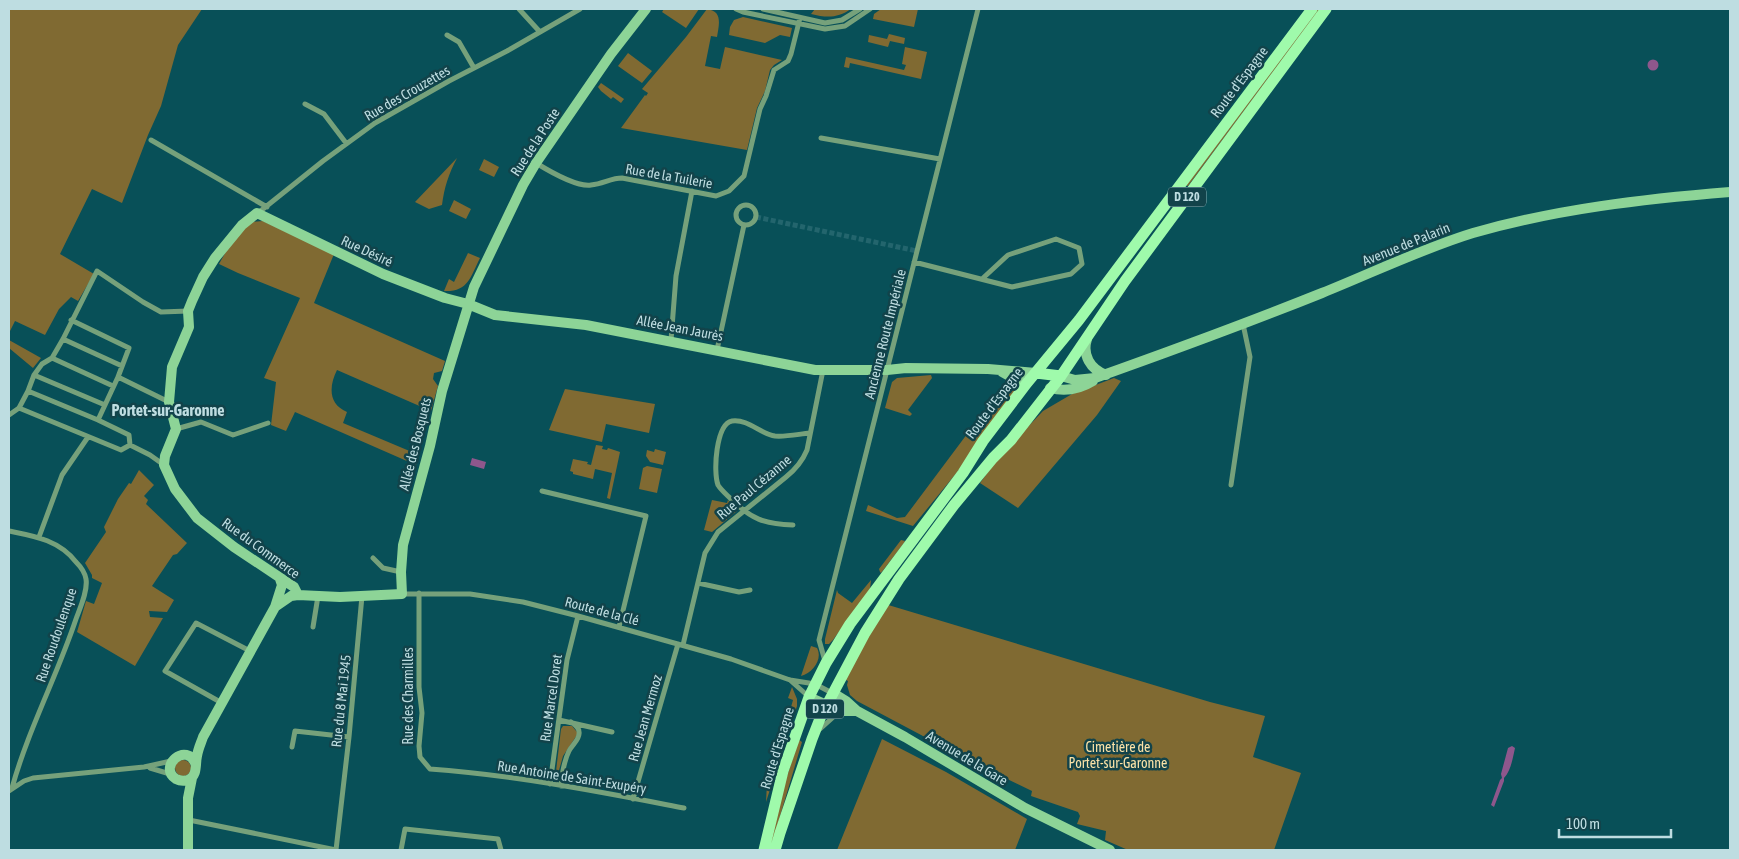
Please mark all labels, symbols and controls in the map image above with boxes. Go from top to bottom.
street label: Route d'Espagne [1207,43,1271,121]
street label: Rue des Crouzettes [361,62,453,124]
street label: Rue de la Poste [507,105,563,179]
street label: Rue de la Tuilerie [624,160,714,192]
road number: D 120 [1168,188,1206,206]
street label: Avenue de Palarin [1360,219,1452,269]
street label: Rue Désiré [339,232,395,270]
street label: Ancienne Route Impériale [861,267,909,401]
street label: Allée Jean Jaurès [635,312,725,344]
street label: Route d'Espagne [962,364,1026,442]
street label: Allée des Bosquets [396,396,434,492]
district label: Portet-sur-Garonne [111,401,225,419]
street label: Rue Paul Cézanne [714,451,794,523]
street label: Rue du Commerce [219,514,303,582]
street label: Rue Roudoulenque [32,586,80,684]
street label: Route de la Clé [563,593,641,629]
street label: Rue des Charmilles [400,647,416,745]
street label: Rue Marcel Doret [537,653,565,743]
street label: Rue du 8 Mai 1945 [328,654,354,748]
street label: Rue Jean Mermoz [625,673,665,763]
road number: D 120 [806,700,844,719]
street label: Route d'Espagne [757,705,797,791]
street label: Avenue de la Gare [923,727,1011,789]
park label: Cimetière de Portet-sur-Garonne [1069,739,1167,771]
street label: Rue Antoine de Saint-Exupéry [496,757,648,797]
scale bar [1559,806,1672,838]
text: 100 m [1566,815,1600,832]

